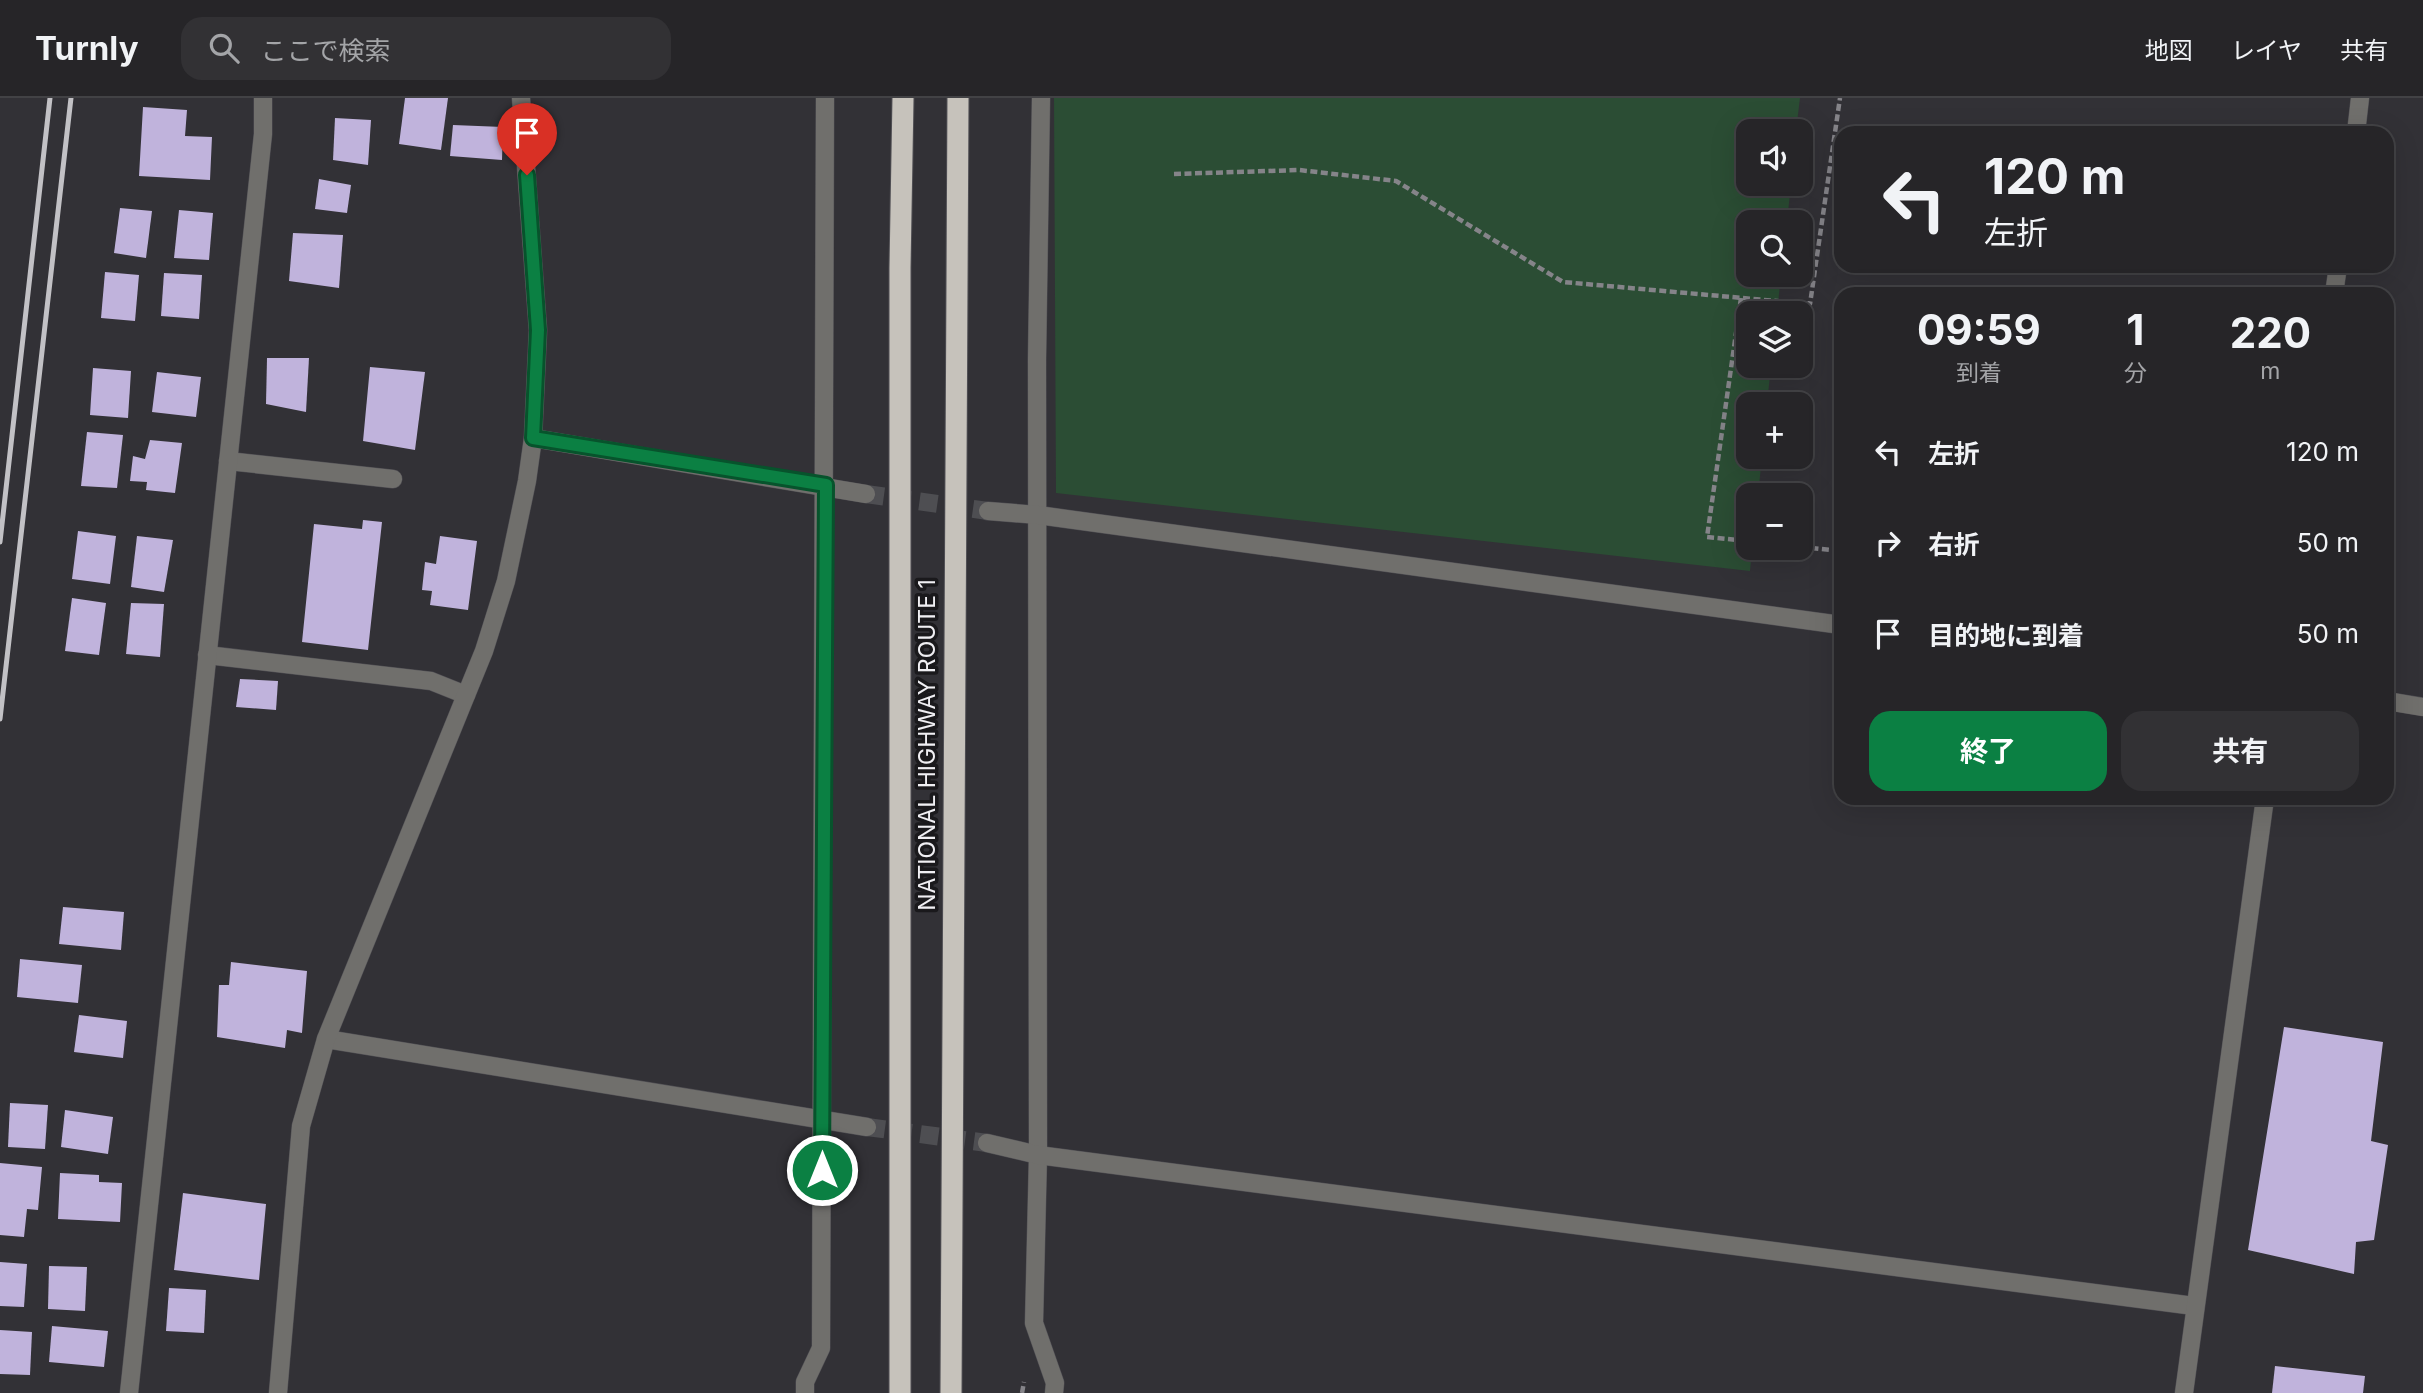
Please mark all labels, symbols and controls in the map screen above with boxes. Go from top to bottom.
search box [181,17,671,80]
text: Turnly [35,28,139,68]
icon: search [205,29,243,67]
text: ここで検索 [261,35,391,66]
text: 地図 [2145,36,2193,65]
text: レイヤ [2231,36,2302,65]
text: 共有 [2340,36,2388,65]
pin [497,103,557,175]
icon: arrive [508,114,546,152]
map controls [1736,119,1813,560]
button: sound [1736,119,1813,196]
text: 120 m [1984,147,2125,206]
icon: left [1869,154,1960,245]
button: search [1736,210,1813,287]
text: 左折 [1984,213,2048,252]
button: layers [1736,301,1813,378]
text: 09:59 [1917,304,2041,355]
text: 1 [2126,304,2144,355]
text: 220 [2230,307,2311,358]
text: m [2260,357,2280,385]
text: 到着 [1956,359,2002,387]
text: 分 [2124,359,2147,387]
button: + [1736,392,1813,469]
icon: left [1869,433,1907,471]
text: 120 m [2286,436,2359,467]
text: 左折 [1928,438,1980,469]
button: − [1736,483,1813,560]
icon: right [1869,524,1907,562]
text: 50 m [2297,527,2359,558]
text: 右折 [1928,529,1980,560]
street label: NATIONAL HIGHWAY ROUTE 1 [913,579,941,911]
icon: arrive [1869,615,1907,653]
text: 50 m [2297,618,2359,649]
text: 目的地に到着 [1928,620,2084,651]
button: 終了 [1869,711,2107,791]
button: 共有 [2121,711,2359,791]
position arrow [785,1133,859,1207]

